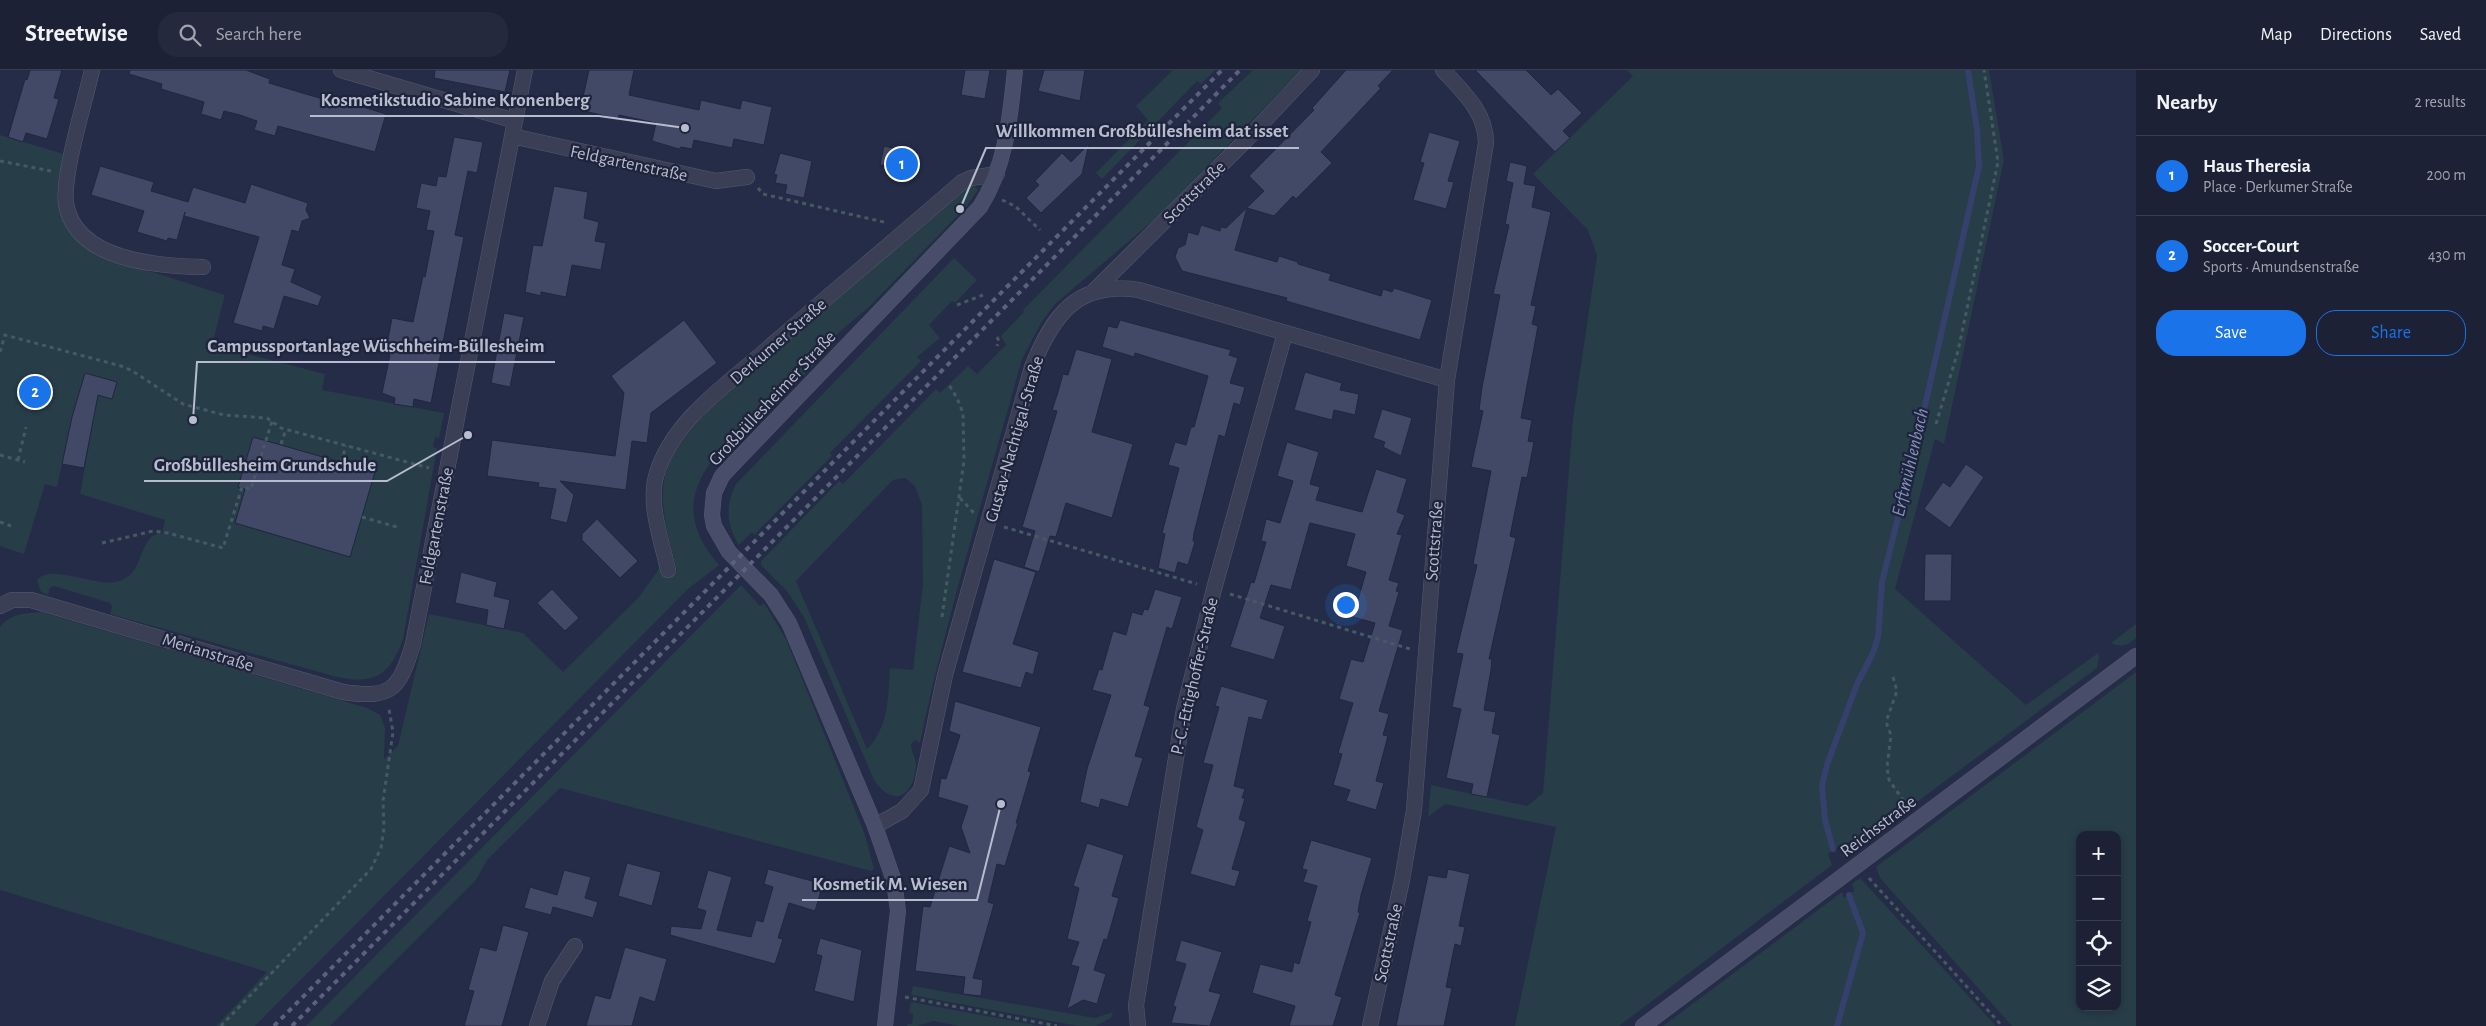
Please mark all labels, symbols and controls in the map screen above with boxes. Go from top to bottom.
search box [158,12,508,57]
icon: search [176,21,204,49]
text: Streetwise [25,22,128,46]
text: Search here [216,25,302,44]
text: Map [2261,26,2292,44]
text: Directions [2320,26,2392,44]
text: Saved [2420,26,2461,44]
callout: Kosmetikstudio Sabine Kronenberg [310,82,599,116]
text: Kosmetikstudio Sabine Kronenberg [320,91,590,110]
text: Nearby [2156,92,2217,113]
text: 2 results [2414,94,2466,110]
callout: Willkommen Großbüllesheim dat isset [986,114,1299,148]
text: Willkommen Großbüllesheim dat isset [996,122,1289,141]
street label: Feldgartenstraße [569,143,689,185]
pin: 1 [886,145,918,183]
text: Haus Theresia [2203,157,2311,176]
street label: Scottstraße [1160,158,1229,227]
text: 1 [2169,167,2175,183]
text: 200 m [2426,167,2466,183]
text: Place · Derkumer Straße [2203,179,2353,195]
text: Soccer-Court [2203,237,2299,256]
text: 2 [2168,247,2176,263]
text: 430 m [2428,247,2466,263]
text: Sports · Amundsenstraße [2203,259,2359,275]
street label: Derkumer Straße [727,295,830,388]
button: Save [2156,310,2306,356]
button: Share [2316,310,2466,356]
callout: Campussportanlage Wüschheim-Büllesheim [197,328,555,362]
street label: Großbüllesheimer Straße [706,328,840,470]
text: Campussportanlage Wüschheim-Büllesheim [207,337,545,356]
street label: Gustav-Nachtigal-Straße [983,354,1047,524]
pin: 2 [19,373,51,411]
water label: Erftmühlenbach [1889,406,1932,518]
callout: Großbüllesheim Grundschule [144,447,387,481]
text: Großbüllesheim Grundschule [154,456,376,475]
street label: Feldgartenstraße [417,466,457,587]
street label: Scottstraße [1423,501,1447,582]
your location [1333,592,1359,618]
street label: P.-C.-Ettighoffer-Straße [1168,596,1222,757]
street label: Merianstraße [160,631,255,675]
street label: Reichsstraße [1837,793,1920,861]
map controls [2076,831,2121,1011]
button: + [2076,831,2121,876]
callout: Kosmetik M. Wiesen [802,866,977,900]
text: Kosmetik M. Wiesen [812,875,968,894]
button: − [2076,876,2121,921]
street label: Scottstraße [1372,902,1406,984]
button: locate [2076,921,2121,966]
button: layers [2076,966,2121,1011]

